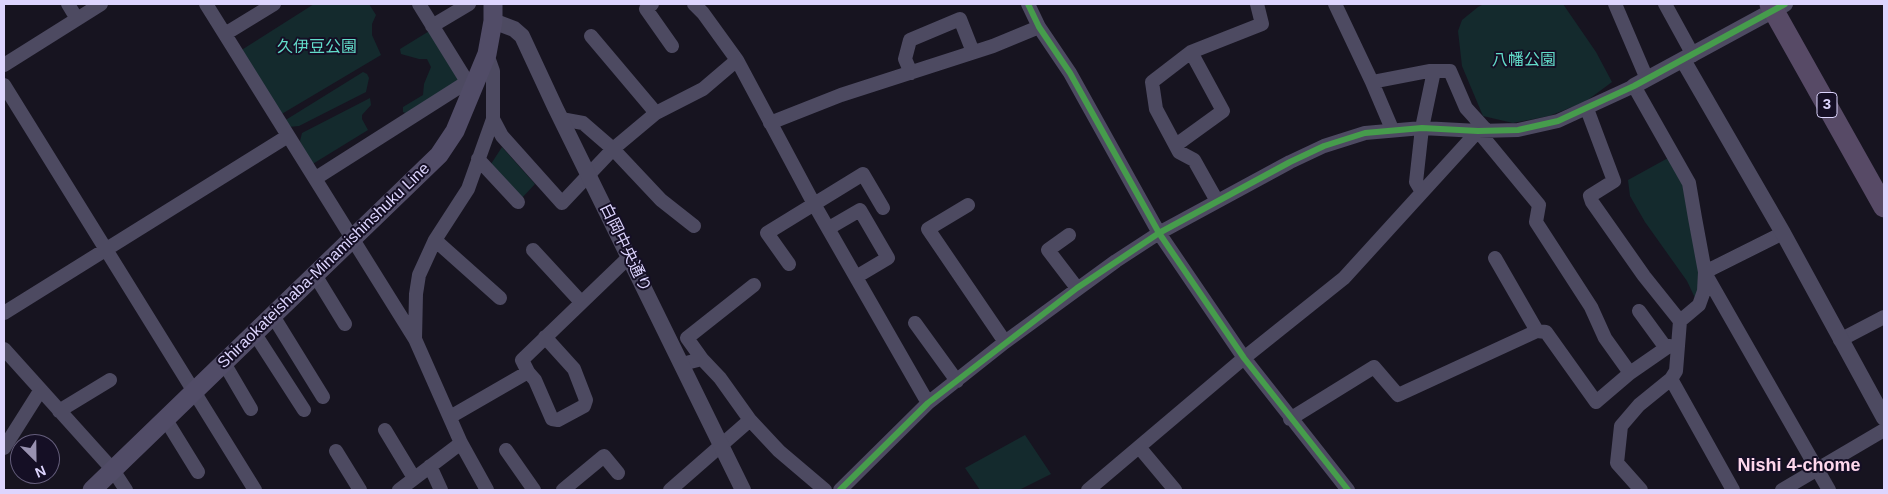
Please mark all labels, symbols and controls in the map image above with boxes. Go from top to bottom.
park label: 久伊豆公園 [277,38,357,58]
park label: 八幡公園 [1492,51,1556,71]
road number: 3 [1817,92,1837,118]
street label: Shiraokateishaba-Minamishinshuku Line [214,159,434,373]
street label: 白岡中央通り [595,201,655,295]
north arrow [10,434,60,484]
district label: Nishi 4-chome [1737,455,1861,477]
text: N [33,463,48,481]

